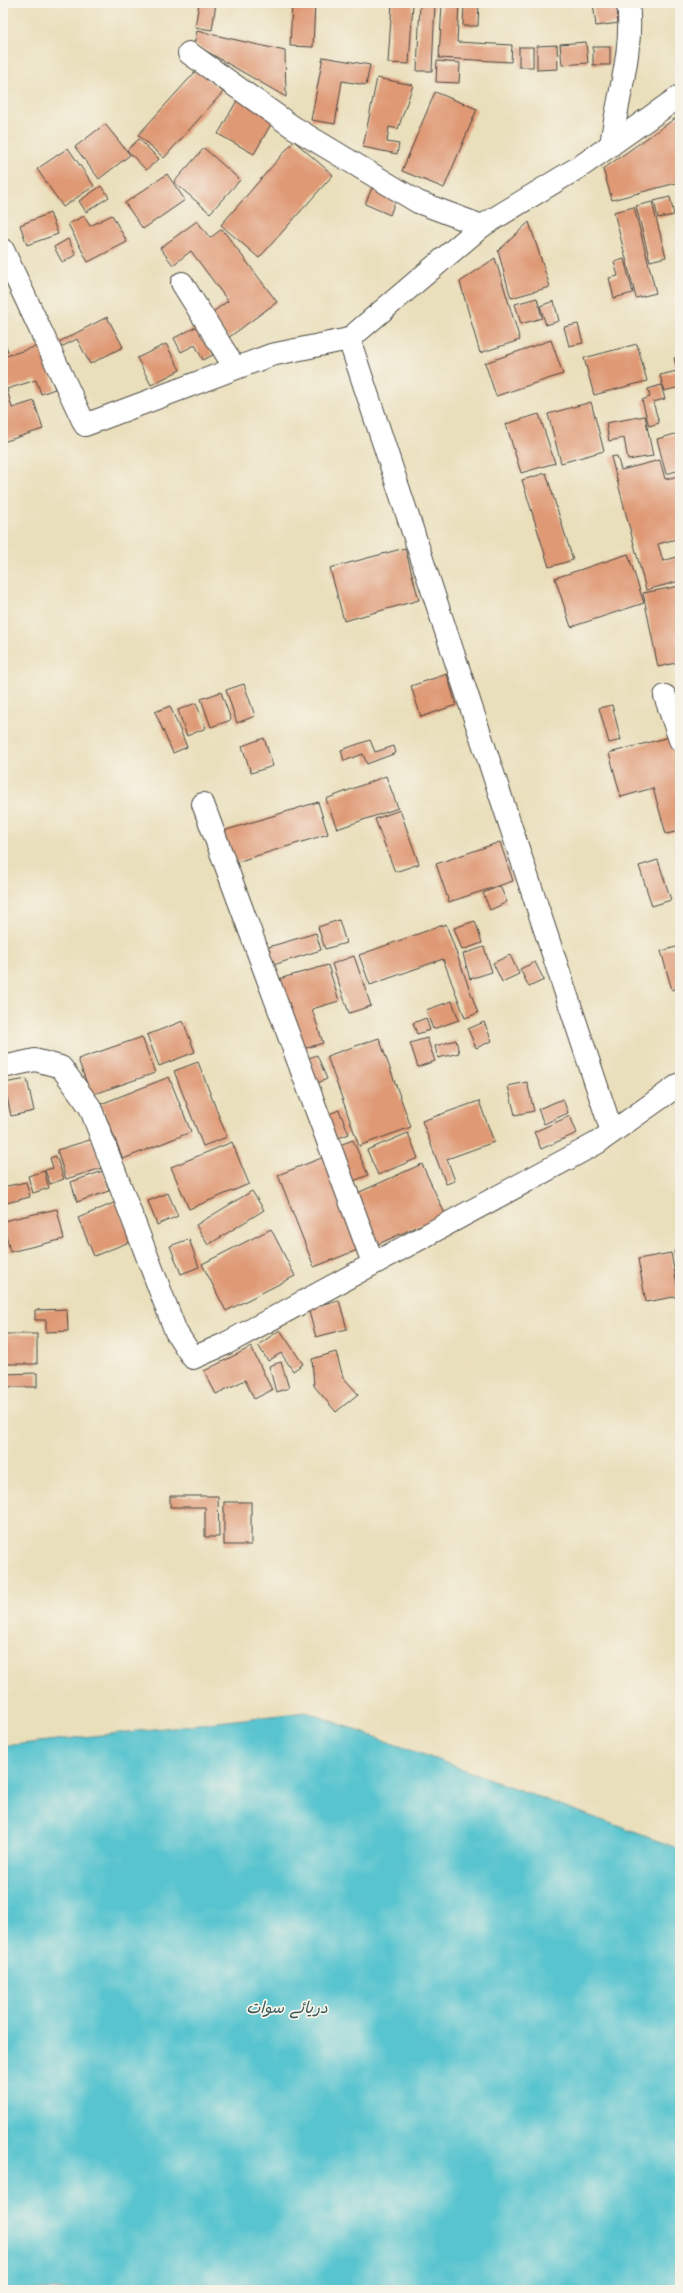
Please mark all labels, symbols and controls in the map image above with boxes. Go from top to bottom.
water label: دریائے سوات [246,1997,328,2019]

